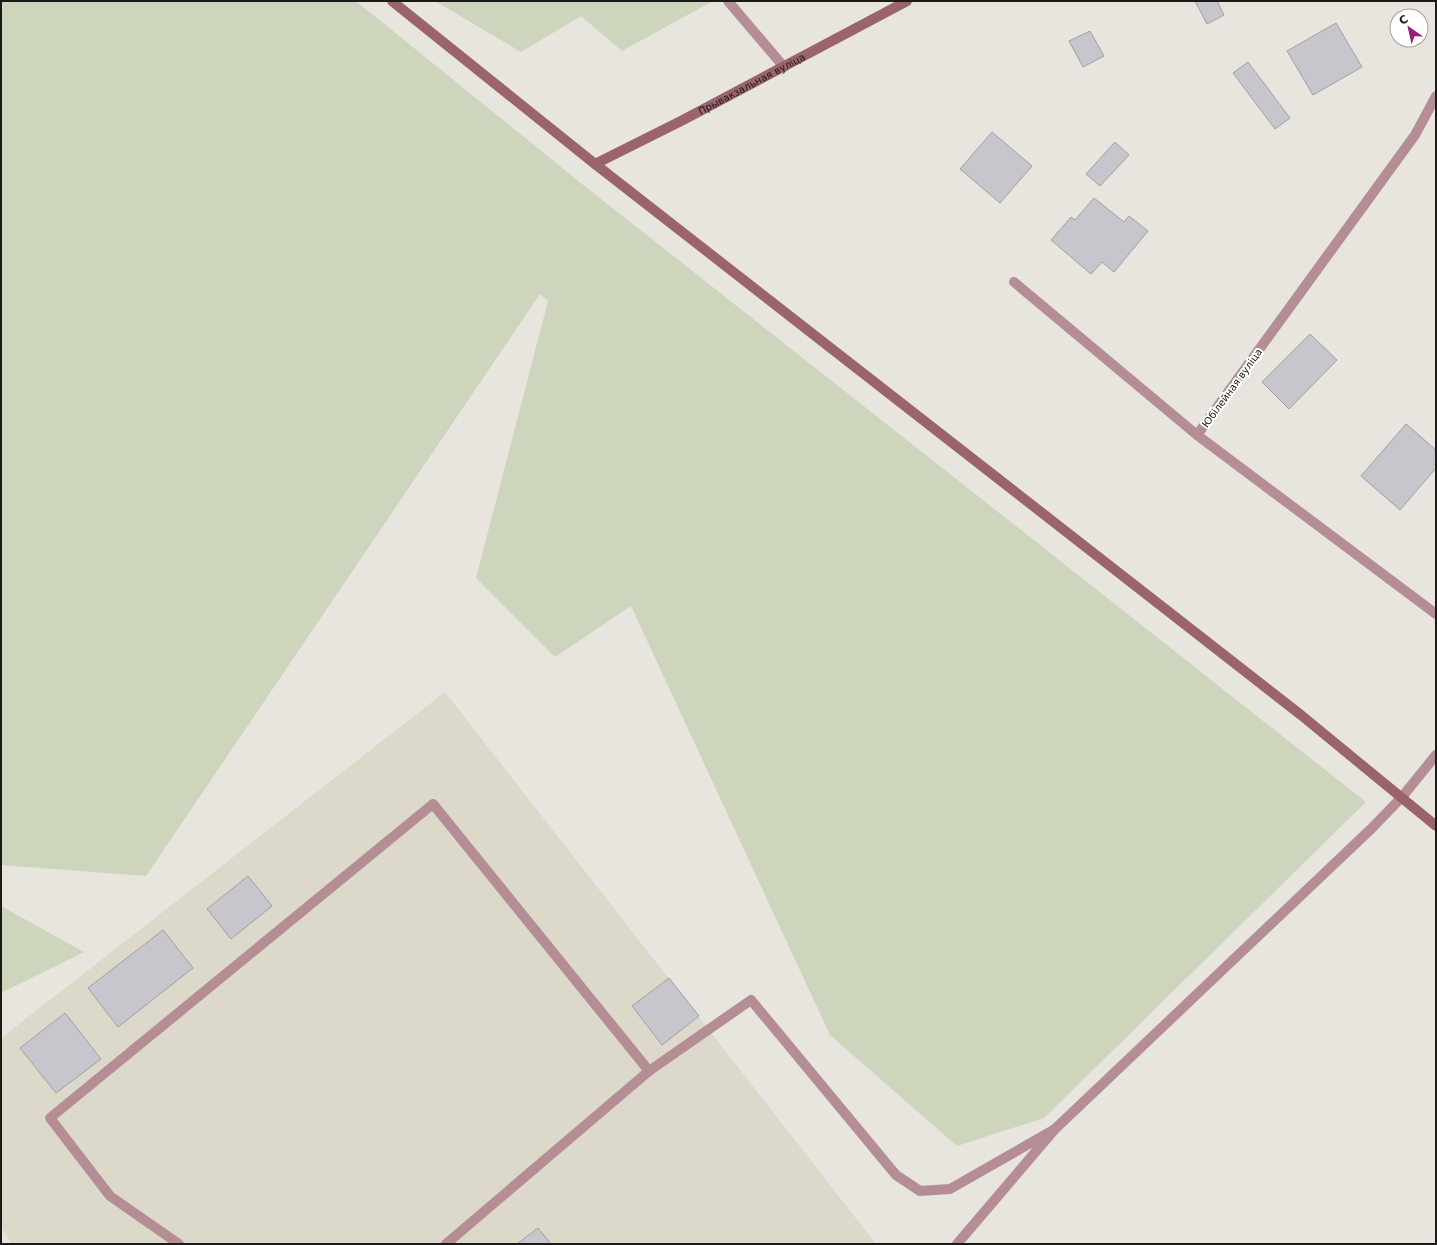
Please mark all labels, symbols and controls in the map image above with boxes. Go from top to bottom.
north arrow [1389,8,1429,48]
text: С [1397,12,1411,28]
street label: Прывакзальная вуліца [696,51,807,116]
street label: Юбілейная вуліца [1200,347,1264,429]

